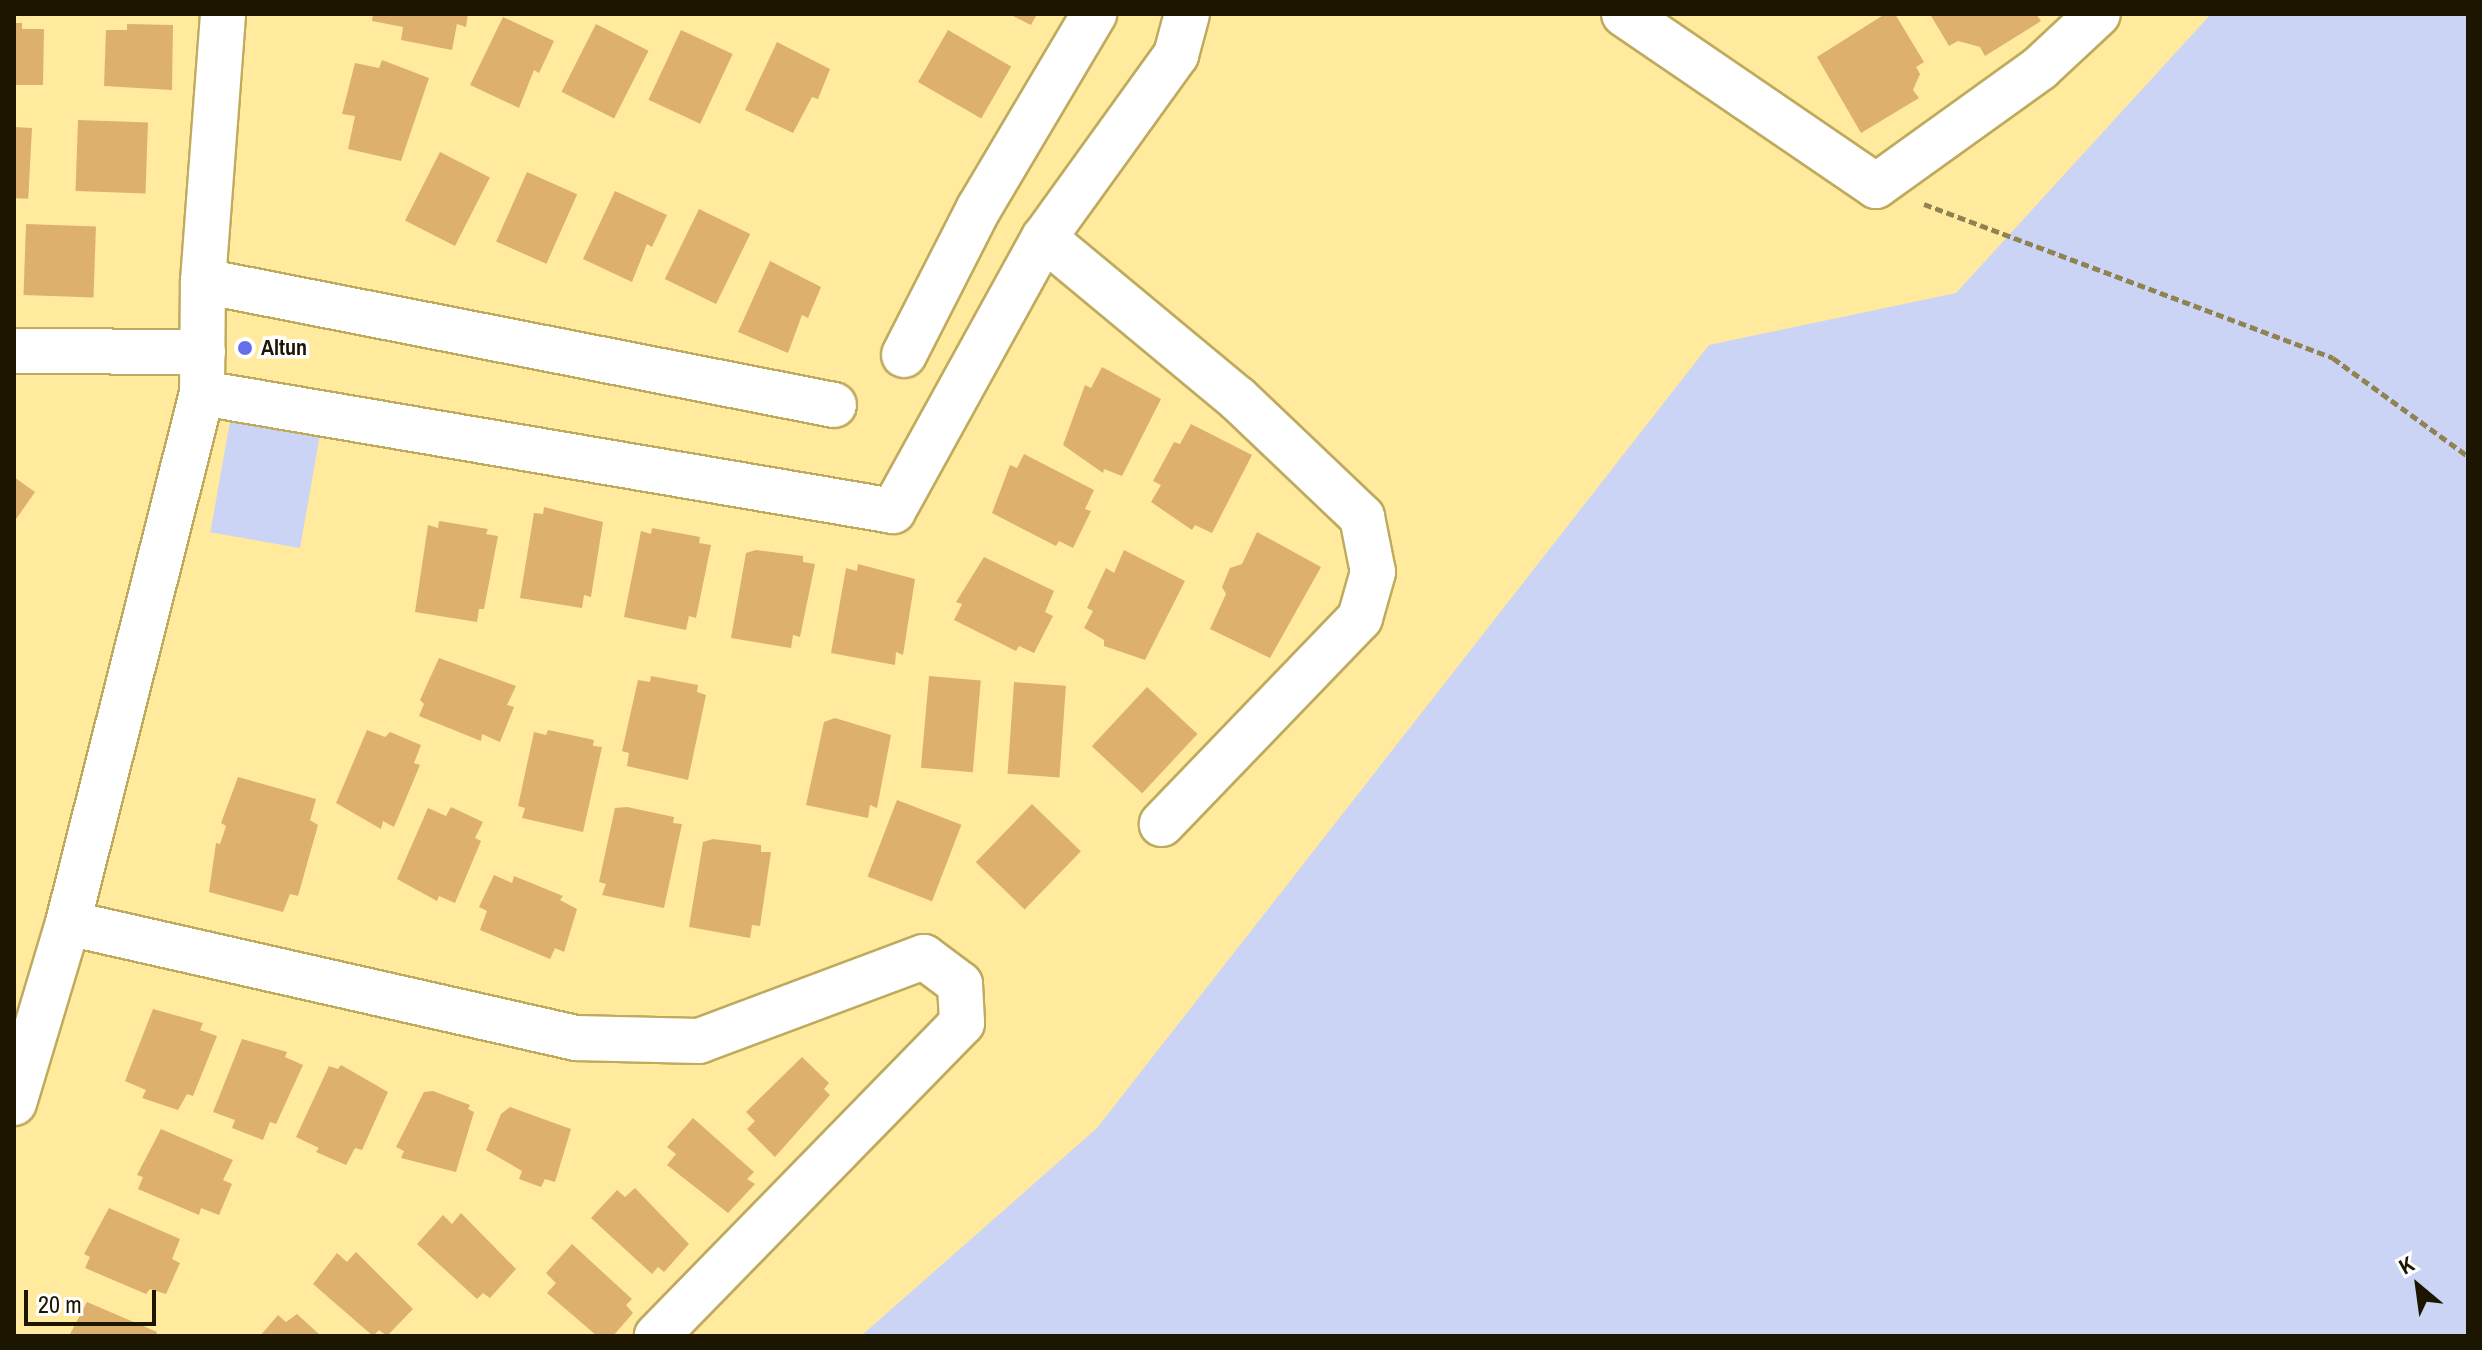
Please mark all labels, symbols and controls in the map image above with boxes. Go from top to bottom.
place label: Altun [261,335,307,361]
marker: Altun [236,339,254,357]
north arrow [2378,1246,2458,1326]
text: K [2393,1249,2419,1281]
scale bar [28,1274,160,1324]
text: 20 m [38,1288,82,1320]

